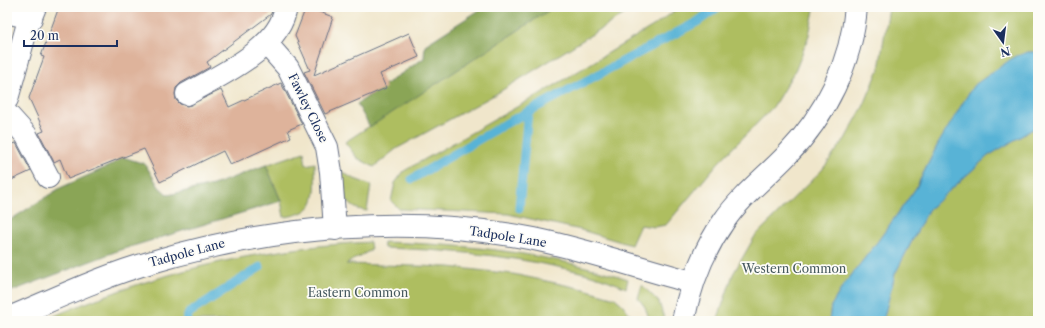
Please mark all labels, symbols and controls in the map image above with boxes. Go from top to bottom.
scale bar [24,22,117,48]
north arrow [983,22,1023,62]
text: 20 m [30,28,59,43]
text: N [999,44,1012,60]
street label: Fawley Close [285,71,332,145]
street label: Tadpole Lane [468,223,548,250]
street label: Tadpole Lane [147,235,227,270]
park label: Western Common [741,261,847,276]
park label: Eastern Common [308,285,409,300]

